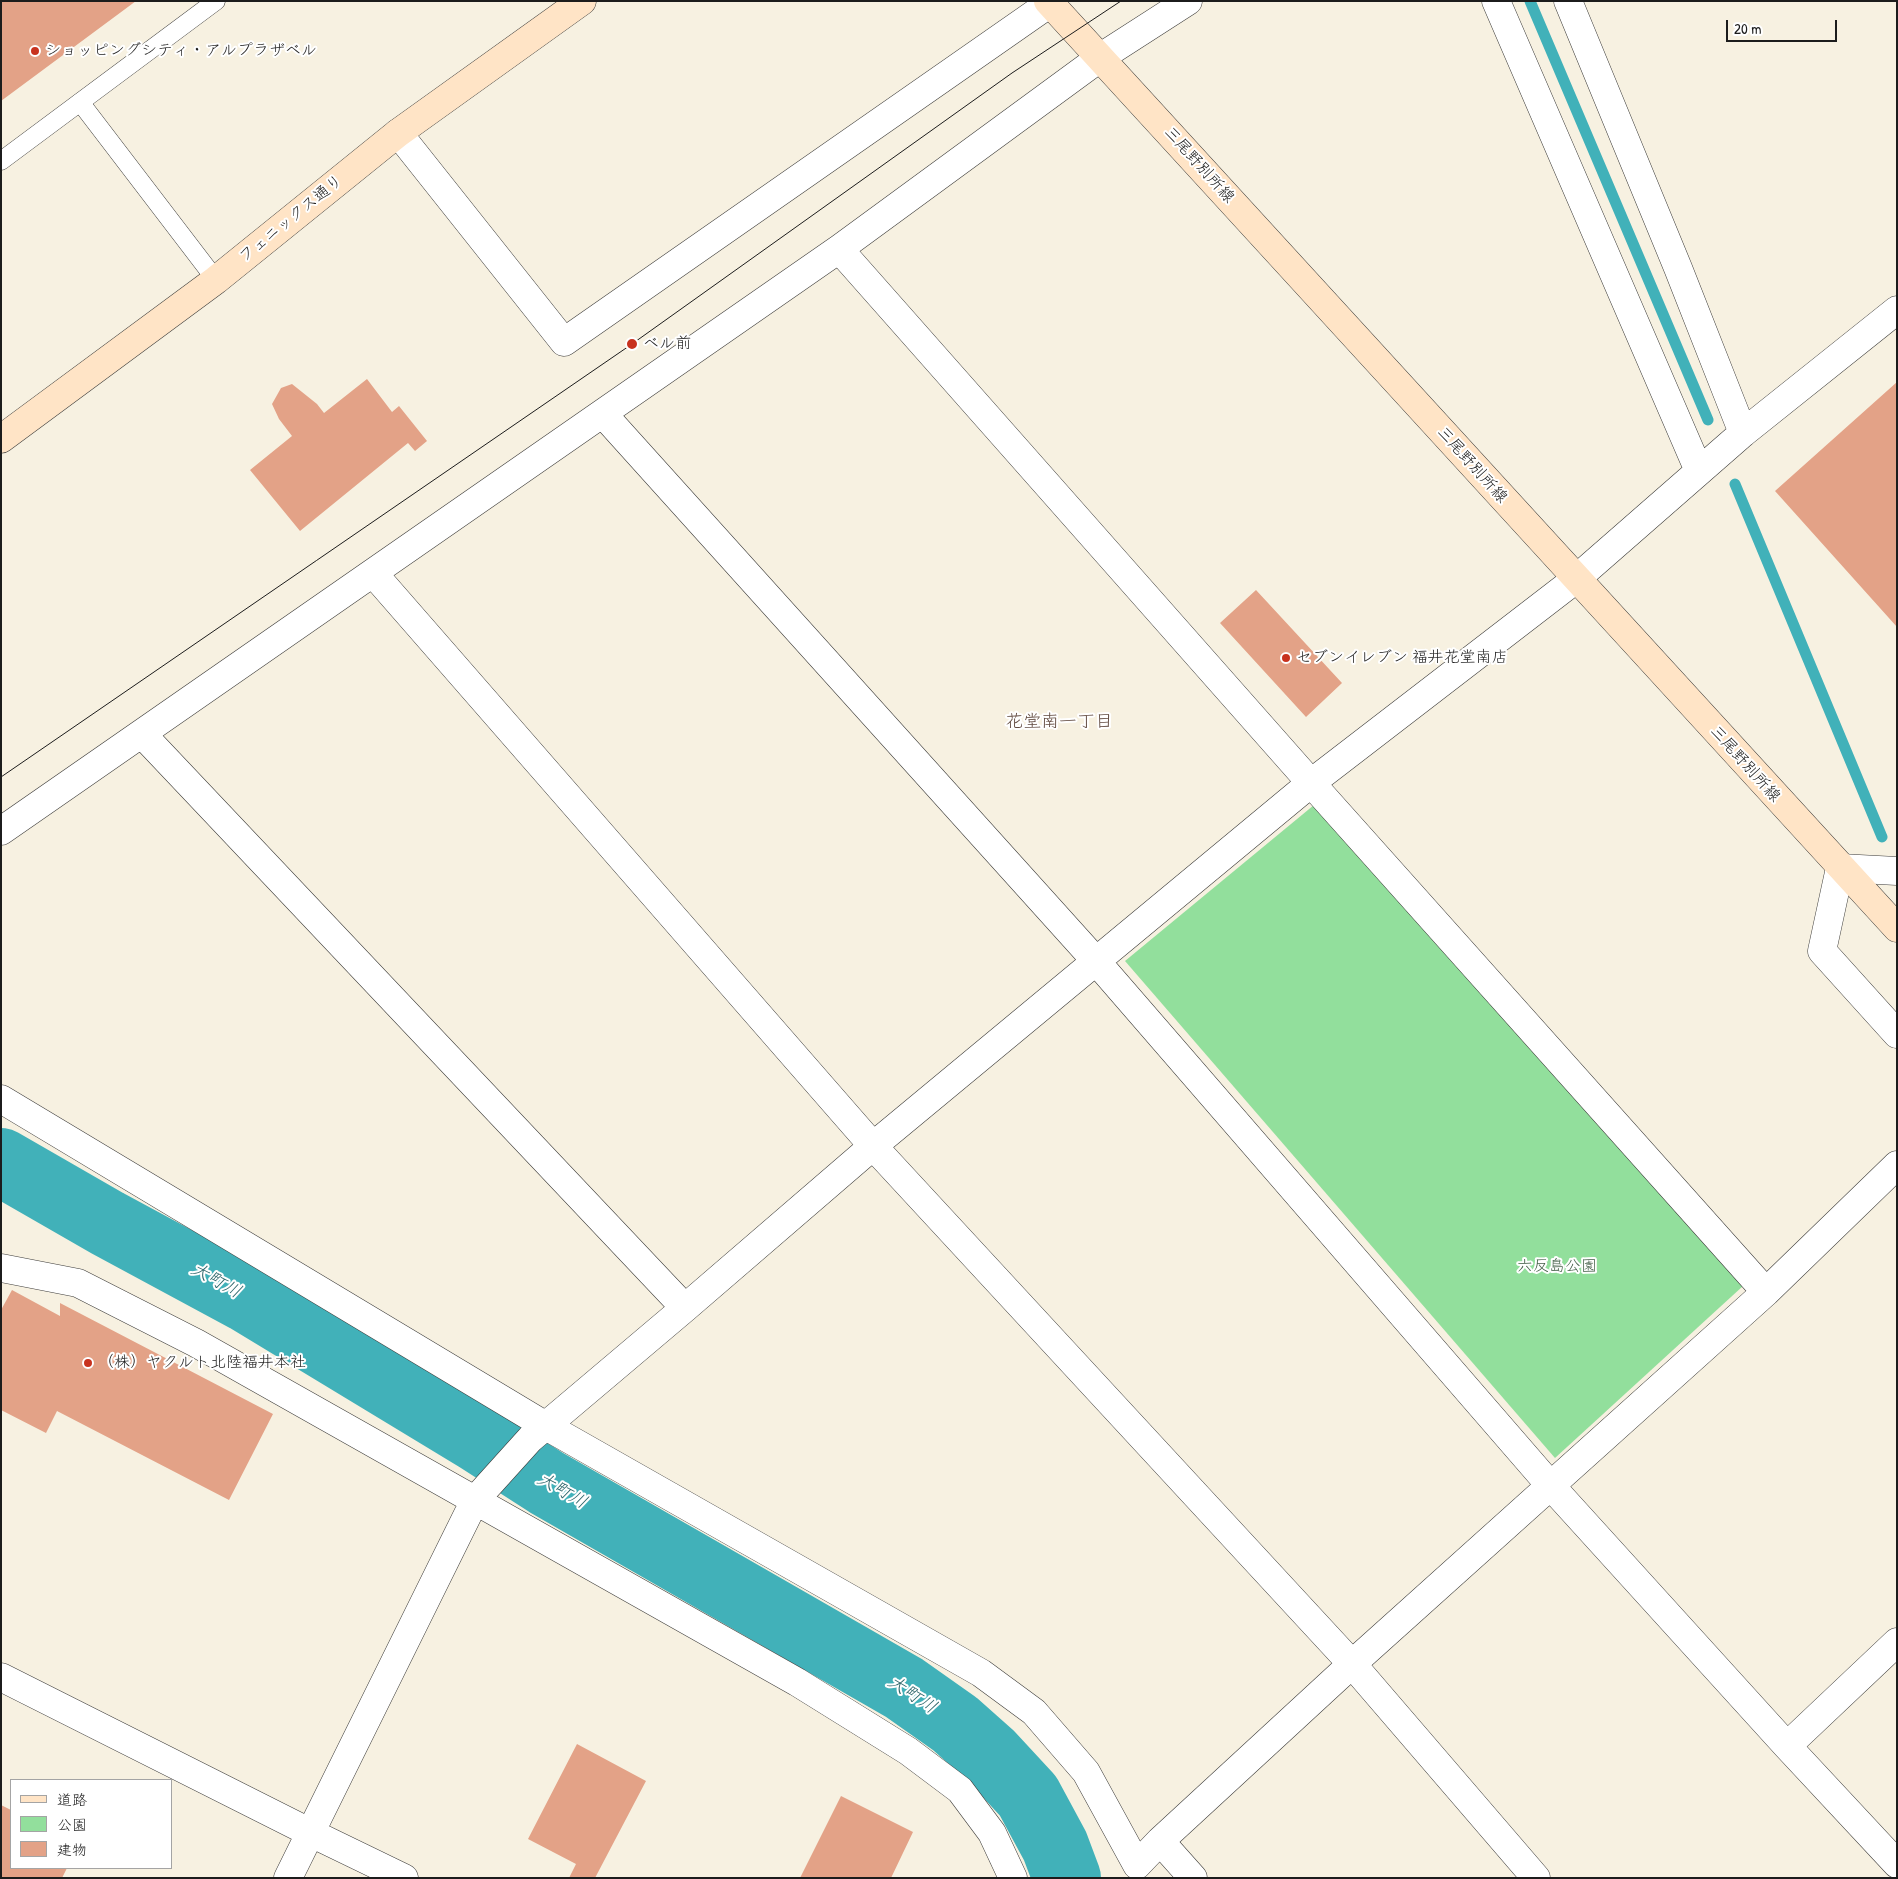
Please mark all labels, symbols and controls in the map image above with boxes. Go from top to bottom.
scale bar [1728,10,1839,42]
text: 20 m [1734,18,1761,39]
place label: ショッピングシティ・アルプラザベル [45,41,317,61]
marker: ショッピングシティ・アルプラザベル [29,45,41,57]
street label: 三尾野別所線 [1160,123,1238,207]
street label: フェニックス通り [235,171,347,267]
place label: ベル前 [643,334,691,354]
marker: ベル前 [625,337,639,351]
street label: 三尾野別所線 [1433,423,1511,507]
place label: セブンイレブン 福井花堂南店 [1296,648,1508,668]
marker: セブンイレブン 福井花堂南店 [1280,652,1292,664]
district label: 花堂南一丁目 [1005,711,1113,733]
street label: 三尾野別所線 [1706,722,1784,806]
park label: 六反島公園 [1517,1257,1597,1277]
water label: 大町川 [187,1258,245,1304]
place label: （株）ヤクルト北陸福井本社 [98,1353,306,1373]
marker: （株）ヤクルト北陸福井本社 [82,1357,94,1369]
water label: 大町川 [533,1468,591,1514]
water label: 大町川 [883,1671,941,1719]
legend [10,1779,172,1869]
text: 道路 [57,1789,87,1810]
text: 公園 [57,1814,87,1835]
text: 建物 [57,1839,87,1860]

